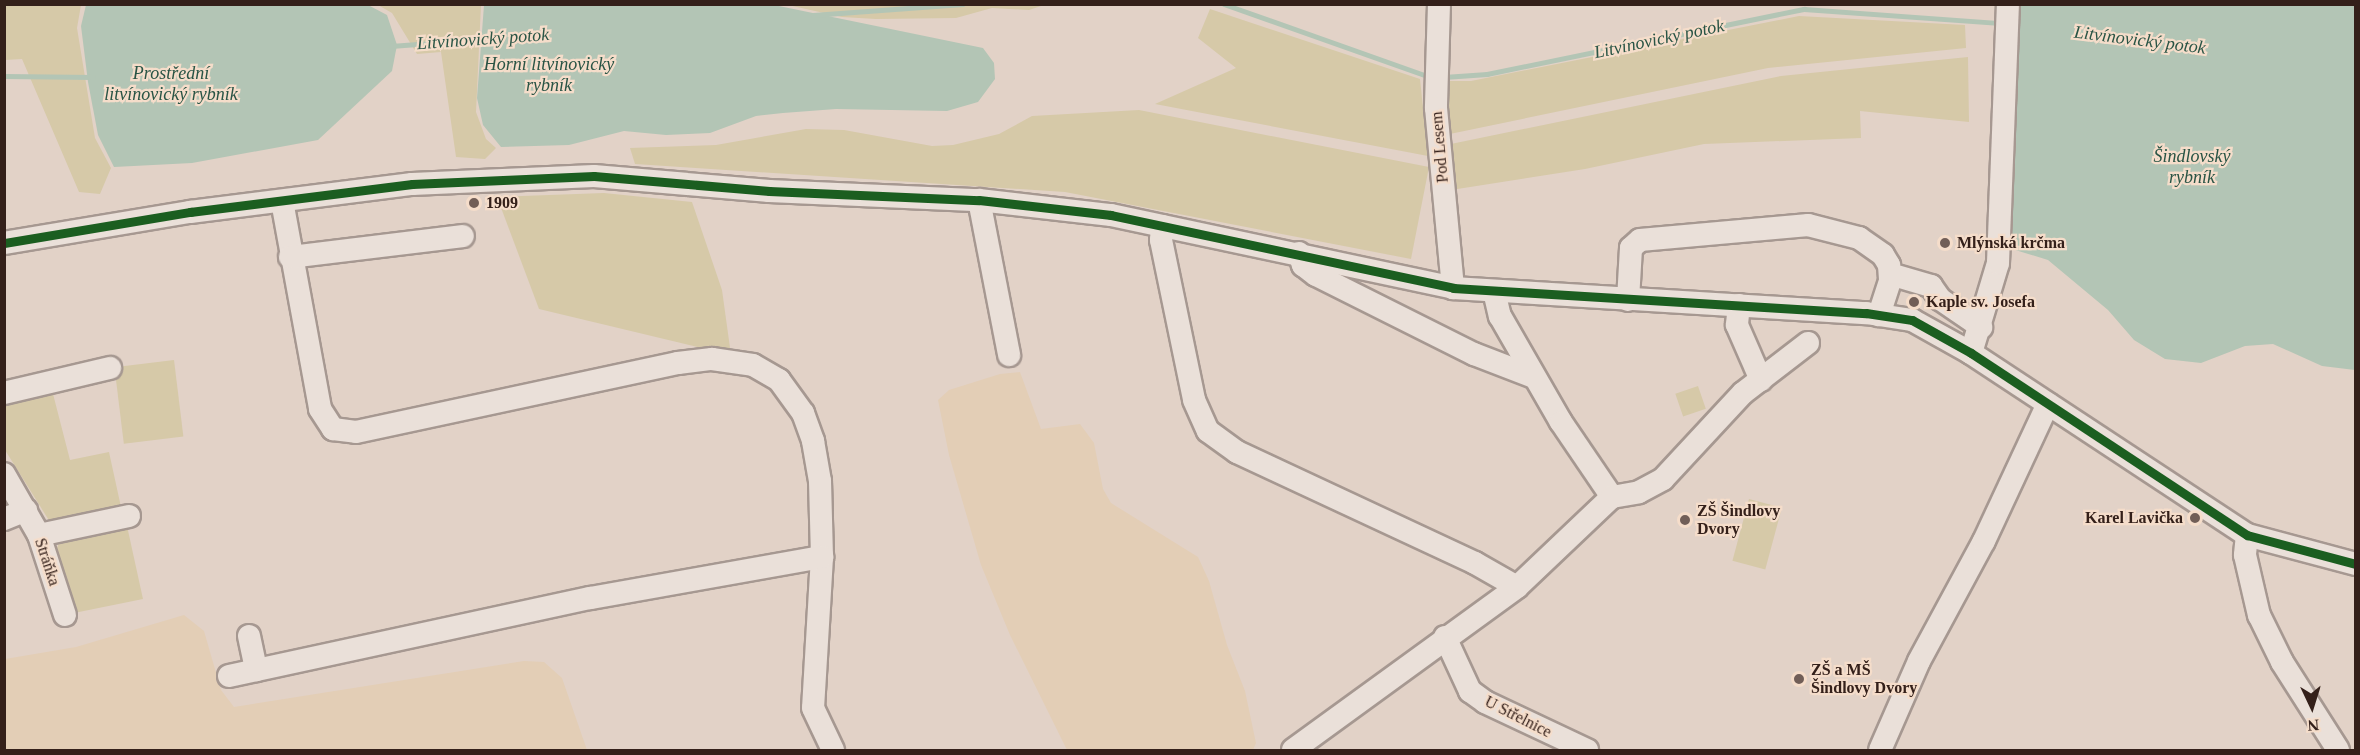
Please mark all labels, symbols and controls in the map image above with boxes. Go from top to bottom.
water label: Litvínovický potok [1592,15,1726,63]
water label: Litvínovický potok [2073,21,2207,59]
water label: Litvínovický potok [416,24,550,54]
water label: Horní litvínovický rybník [484,54,614,97]
water label: Prostřední litvínovický rybník [104,63,238,106]
street label: Pod Lesem [1427,111,1453,183]
water label: Šindlovský rybník [2154,146,2230,188]
place label: 1909 [486,193,518,213]
marker: 1909 [467,196,481,210]
place label: Mlýnská krčma [1957,233,2065,253]
marker: Mlýnská krčma [1938,236,1952,250]
place label: Kaple sv. Josefa [1926,292,2035,312]
marker: Kaple sv. Josefa [1907,295,1921,309]
place label: ZŠ Šindlovy Dvory [1697,501,1780,539]
place label: Karel Lavička [2085,508,2183,528]
marker: Karel Lavička [2188,511,2202,525]
marker: ZŠ Šindlovy Dvory [1678,513,1692,527]
street label: Stráňka [30,536,64,588]
place label: ZŠ a MŠ Šindlovy Dvory [1811,660,1917,698]
marker: ZŠ a MŠ Šindlovy Dvory [1792,672,1806,686]
north arrow [2282,677,2342,737]
street label: U Střelnice [1481,692,1555,742]
text: N [2307,717,2320,734]

